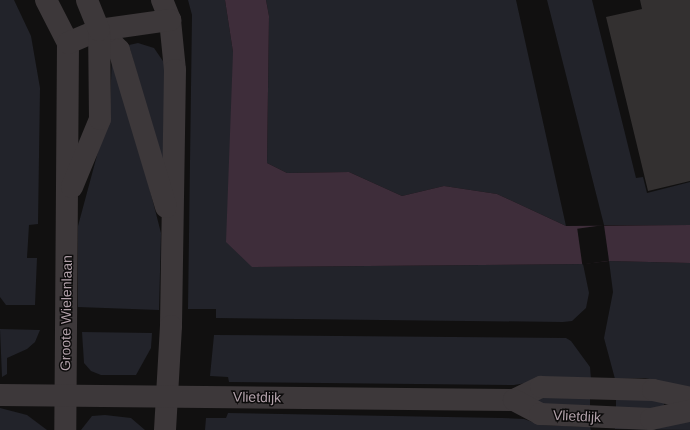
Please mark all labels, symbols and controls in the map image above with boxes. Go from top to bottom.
street label: Groote Wielenlaan [57,255,75,371]
street label: Vlietdijk [233,388,281,406]
street label: Vlietdijk [552,406,602,426]

